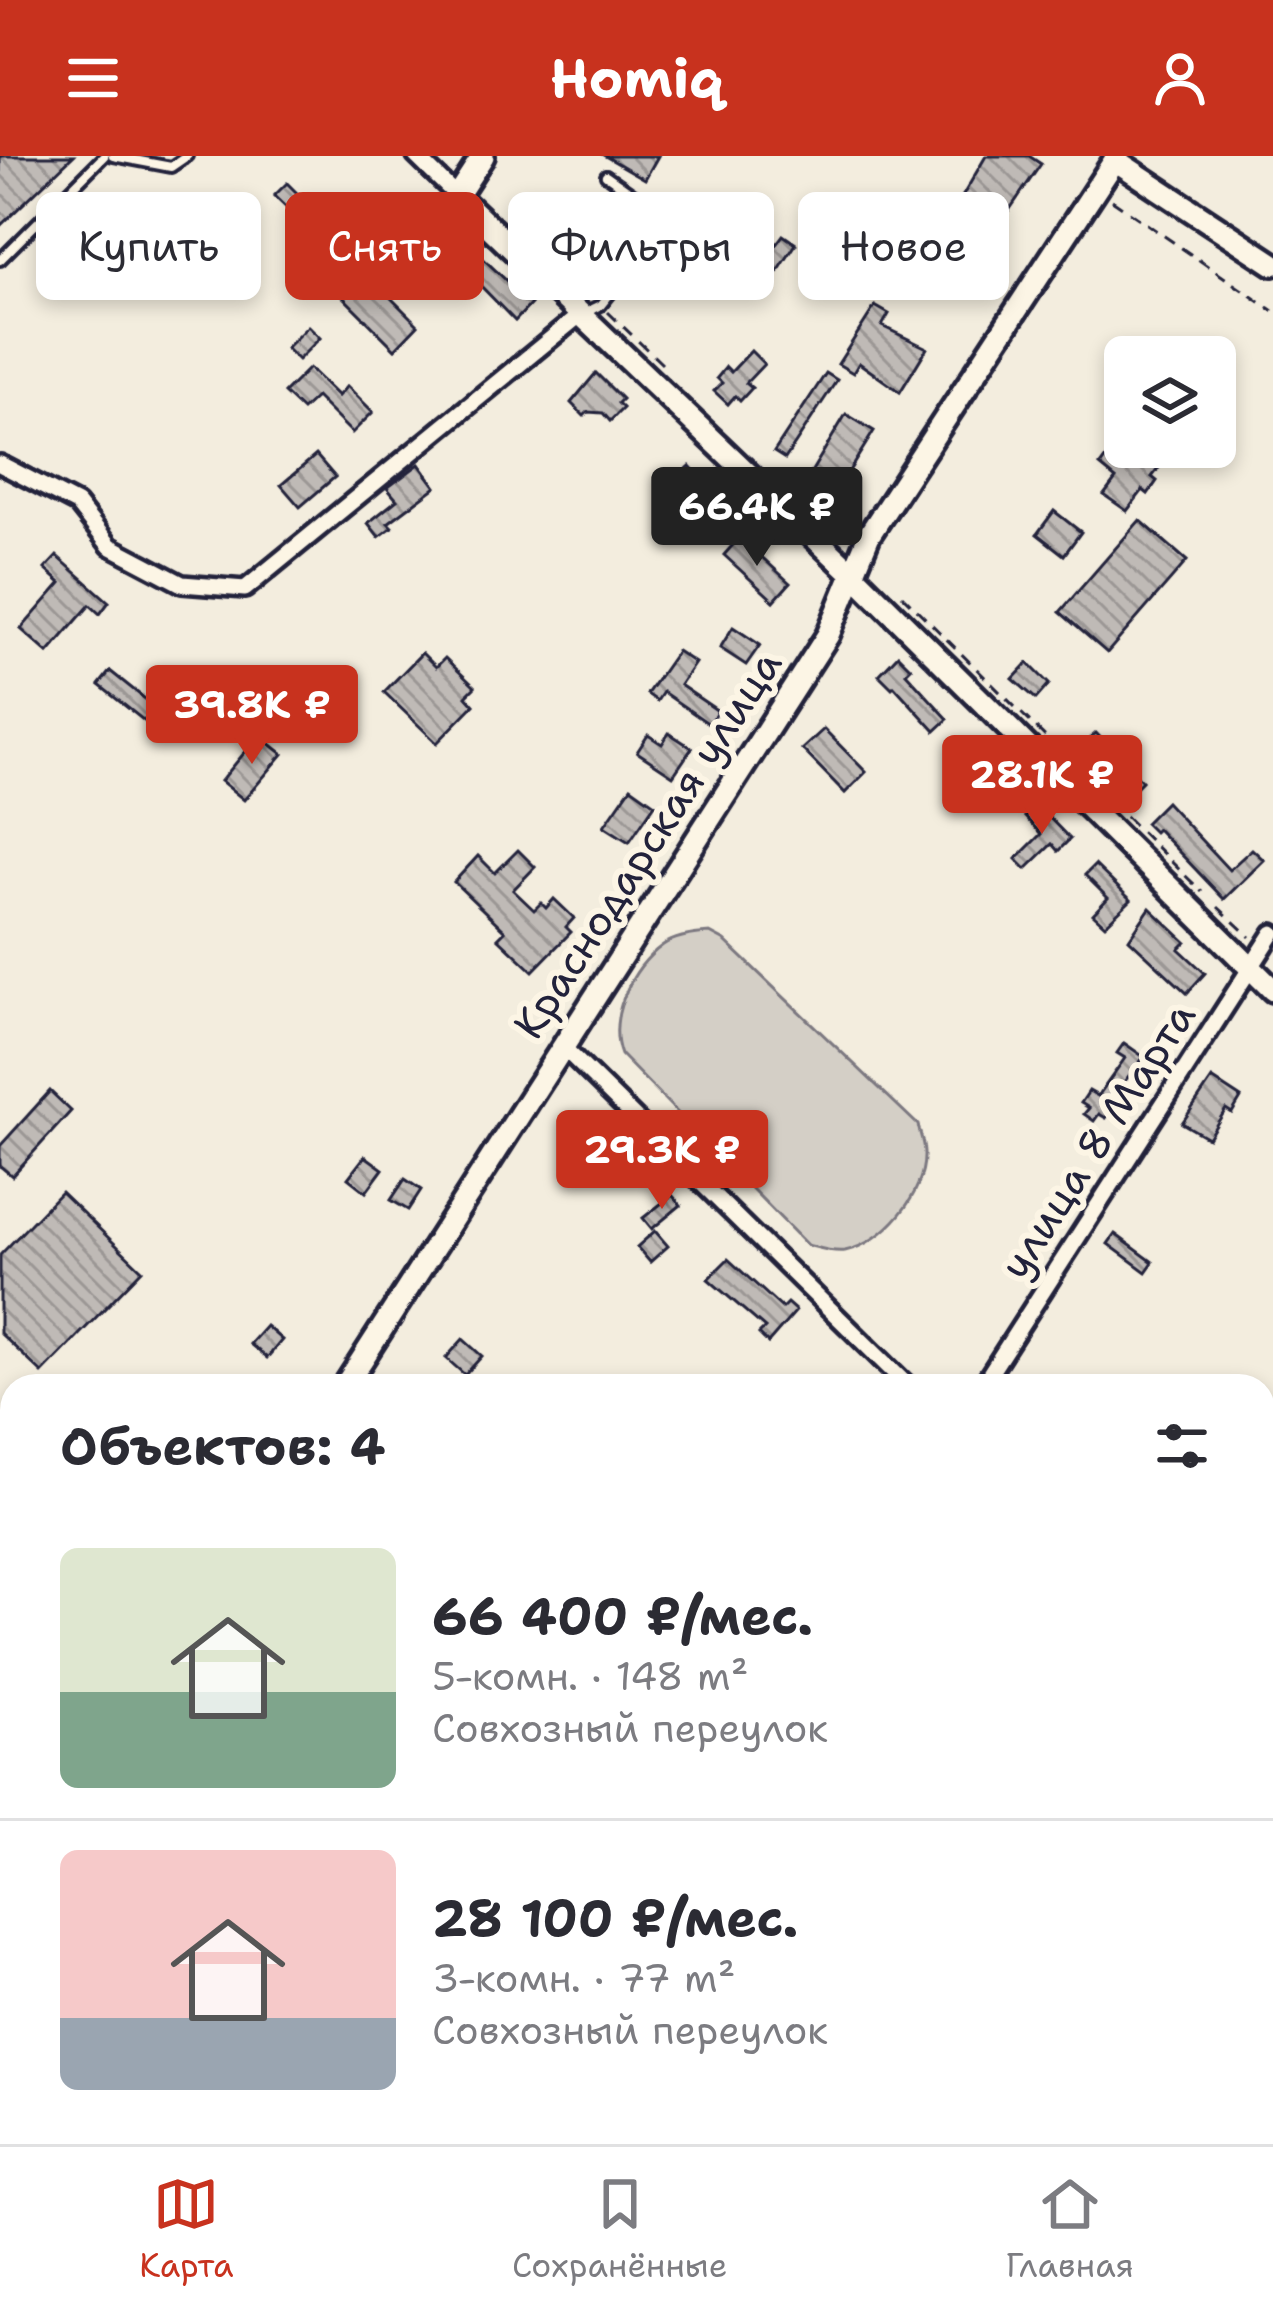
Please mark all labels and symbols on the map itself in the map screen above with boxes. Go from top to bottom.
pin: 66.4K ₽ [646,467,868,569]
street label: Краснодарская улица [500,639,794,1049]
pin: 39.8K ₽ [141,665,363,767]
pin: 28.1K ₽ [931,735,1153,837]
street label: улица 8 Марта [986,991,1208,1289]
pin: 29.3K ₽ [551,1110,773,1212]

